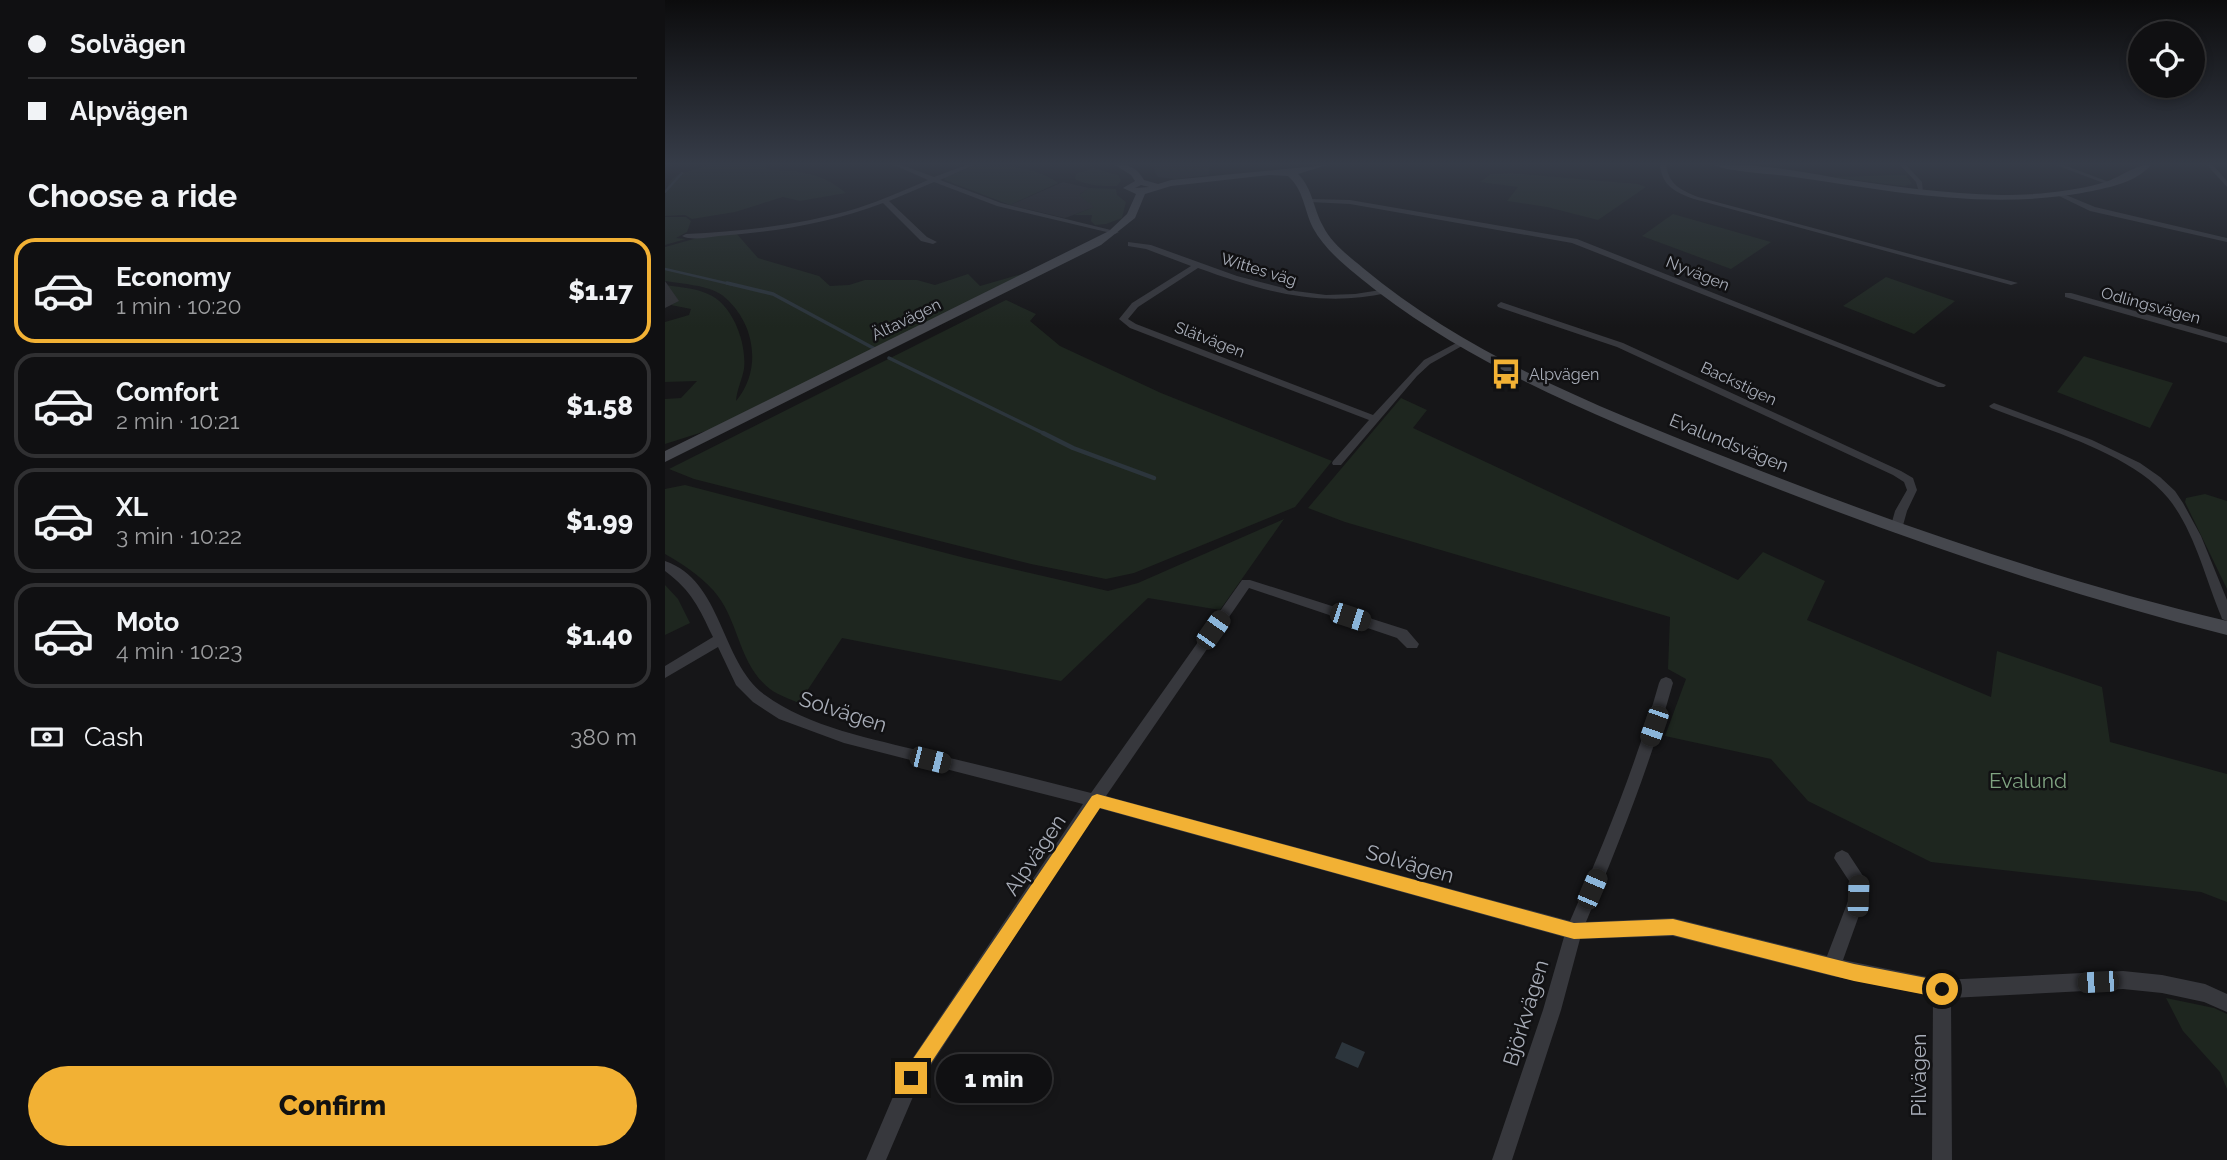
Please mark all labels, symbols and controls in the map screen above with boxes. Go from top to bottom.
map controls [2128,21,2205,98]
button: locate [2128,21,2205,98]
text: Solvägen [70,29,186,59]
text: Alpvägen [70,96,188,126]
text: Choose a ride [28,177,237,214]
street label: Wittes väg [1219,249,1299,290]
street label: Nyvägen [1663,252,1732,295]
icon: car [32,259,95,322]
text: Economy [116,262,231,292]
text: $1.17 [568,276,633,306]
street label: Odlingsvägen [2099,283,2203,328]
text: 1 min · 10:20 [116,292,242,319]
street label: Ältavägen [868,294,944,344]
street label: Slätvägen [1172,317,1248,362]
bus stop icon: Alpvägen [1489,357,1523,391]
street label: Backstigen [1698,358,1780,409]
place label: Alpvägen [1529,365,1599,384]
icon: car [32,374,95,437]
text: Comfort [116,377,219,407]
text: $1.58 [566,391,633,421]
text: 2 min · 10:21 [116,407,240,434]
street label: Evalundsvägen [1666,409,1792,476]
icon: car [32,489,95,552]
text: XL [116,492,148,522]
text: $1.99 [566,506,633,536]
text: 3 min · 10:22 [116,522,242,549]
car [1327,601,1374,633]
icon: car [32,604,95,667]
text: Moto [116,607,179,637]
car [1193,607,1234,653]
text: $1.40 [566,621,633,651]
text: 4 min · 10:23 [116,637,243,664]
street label: Solvägen [796,686,890,737]
car [1638,703,1671,749]
icon: cash [28,718,66,756]
text: Cash [84,722,144,752]
text: 380 m [570,723,637,750]
car [908,745,953,775]
park label: Evalund [1989,768,2067,793]
street label: Alpvägen [998,809,1071,900]
street label: Solvägen [1363,839,1457,888]
car [1575,866,1610,912]
car [1847,875,1870,917]
street label: Björkvägen [1498,957,1554,1069]
car [2077,970,2120,994]
route start [1926,973,1958,1005]
street label: Pilvägen [1906,1034,1931,1116]
callout: 1 min [935,1054,1051,1102]
route end [895,1062,927,1094]
text: 1 min [964,1065,1024,1092]
button: Confirm [28,1066,637,1146]

